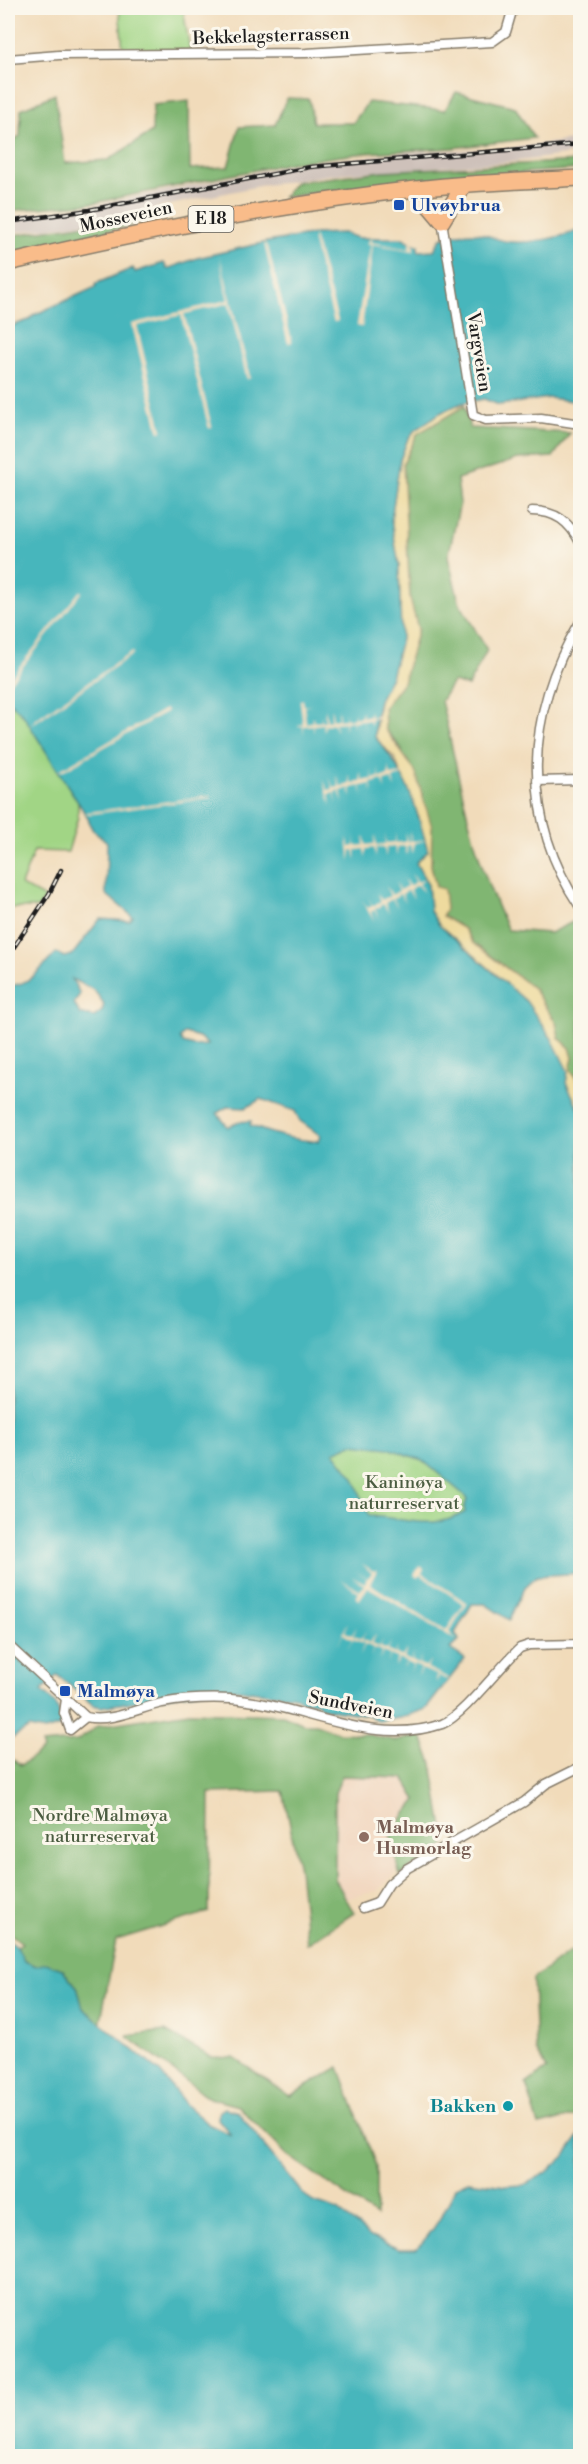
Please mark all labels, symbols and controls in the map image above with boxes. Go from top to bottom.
street label: Bekkelagsterrassen [191,22,350,50]
place label: Ulvøybrua [411,194,501,217]
street label: Mosseveien [77,196,175,238]
marker: Ulvøybrua [392,198,406,212]
road number: E 18 [188,206,234,232]
street label: Vargveien [461,309,497,394]
park label: Kaninøya naturreservat [348,1471,460,1515]
place label: Malmøya [77,1680,155,1703]
marker: Malmøya [58,1684,72,1698]
street label: Sundveien [307,1686,395,1724]
park label: Nordre Malmøya naturreservat [32,1804,169,1848]
place label: Malmøya Husmorlag [376,1816,472,1860]
marker: Malmøya Husmorlag [357,1830,371,1844]
place label: Bakken [430,2095,496,2118]
marker: Bakken [501,2099,515,2113]

